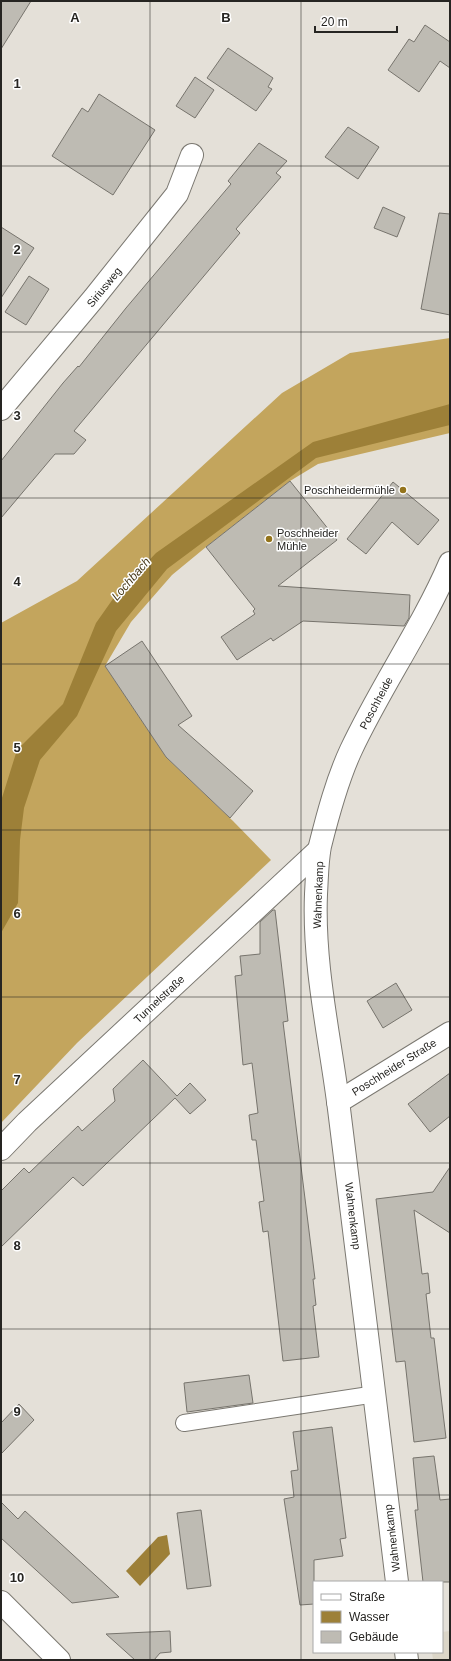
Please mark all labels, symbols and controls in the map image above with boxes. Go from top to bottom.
scale bar [315,8,397,34]
text: A [70,10,80,25]
text: B [221,10,231,25]
text: 20 m [321,15,348,29]
text: 1 [13,76,21,91]
text: 2 [13,242,21,257]
street label: Siriusweg [84,265,124,309]
text: 3 [13,408,21,423]
place label: Poschheidermühle [304,484,395,496]
marker: Poschheidermühle [398,485,408,495]
place label: Poschheider Mühle [277,527,338,552]
marker: Poschheider Mühle [264,534,274,544]
water label: Lochbach [109,555,154,603]
text: 4 [13,574,21,589]
street label: Poschheide [357,675,395,731]
text: 5 [13,740,21,755]
street label: Wahnenkamp [311,861,325,929]
text: 6 [13,906,21,921]
street label: Tunnelstraße [131,973,187,1025]
street label: Poschheider Straße [350,1036,438,1098]
text: 7 [13,1072,21,1087]
street label: Wahnenkamp [343,1182,363,1250]
text: 8 [13,1238,21,1253]
text: 9 [13,1404,21,1419]
street label: Wahnenkamp [382,1504,402,1572]
text: 10 [10,1570,24,1585]
legend [313,1581,443,1653]
text: Straße [349,1590,385,1604]
text: Wasser [349,1610,389,1624]
text: Gebäude [349,1630,399,1644]

